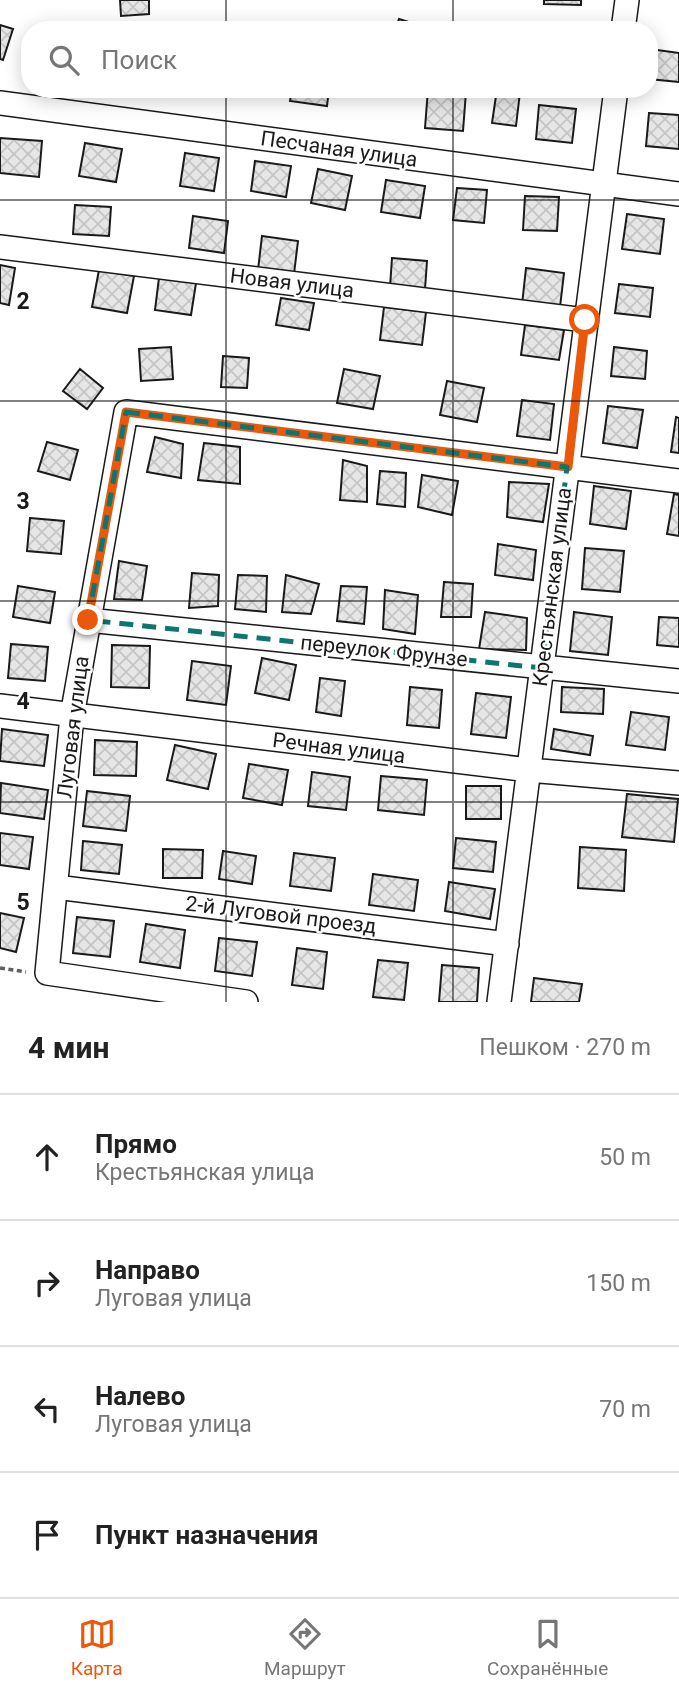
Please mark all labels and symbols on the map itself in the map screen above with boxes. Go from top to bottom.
street label: Песчаная улица [259,126,419,172]
street label: Новая улица [229,263,355,303]
text: 2 [16,288,30,315]
route start [569,304,600,335]
street label: Крестьянская улица [528,486,576,688]
text: 3 [16,488,30,515]
route end [72,604,103,635]
street label: переулок Фрунзе [299,630,469,672]
street label: Луговая улица [52,654,94,800]
text: 4 [16,688,30,715]
street label: Речная улица [271,728,407,768]
text: 5 [16,889,30,916]
street label: 2-й Луговой проезд [184,891,378,939]

